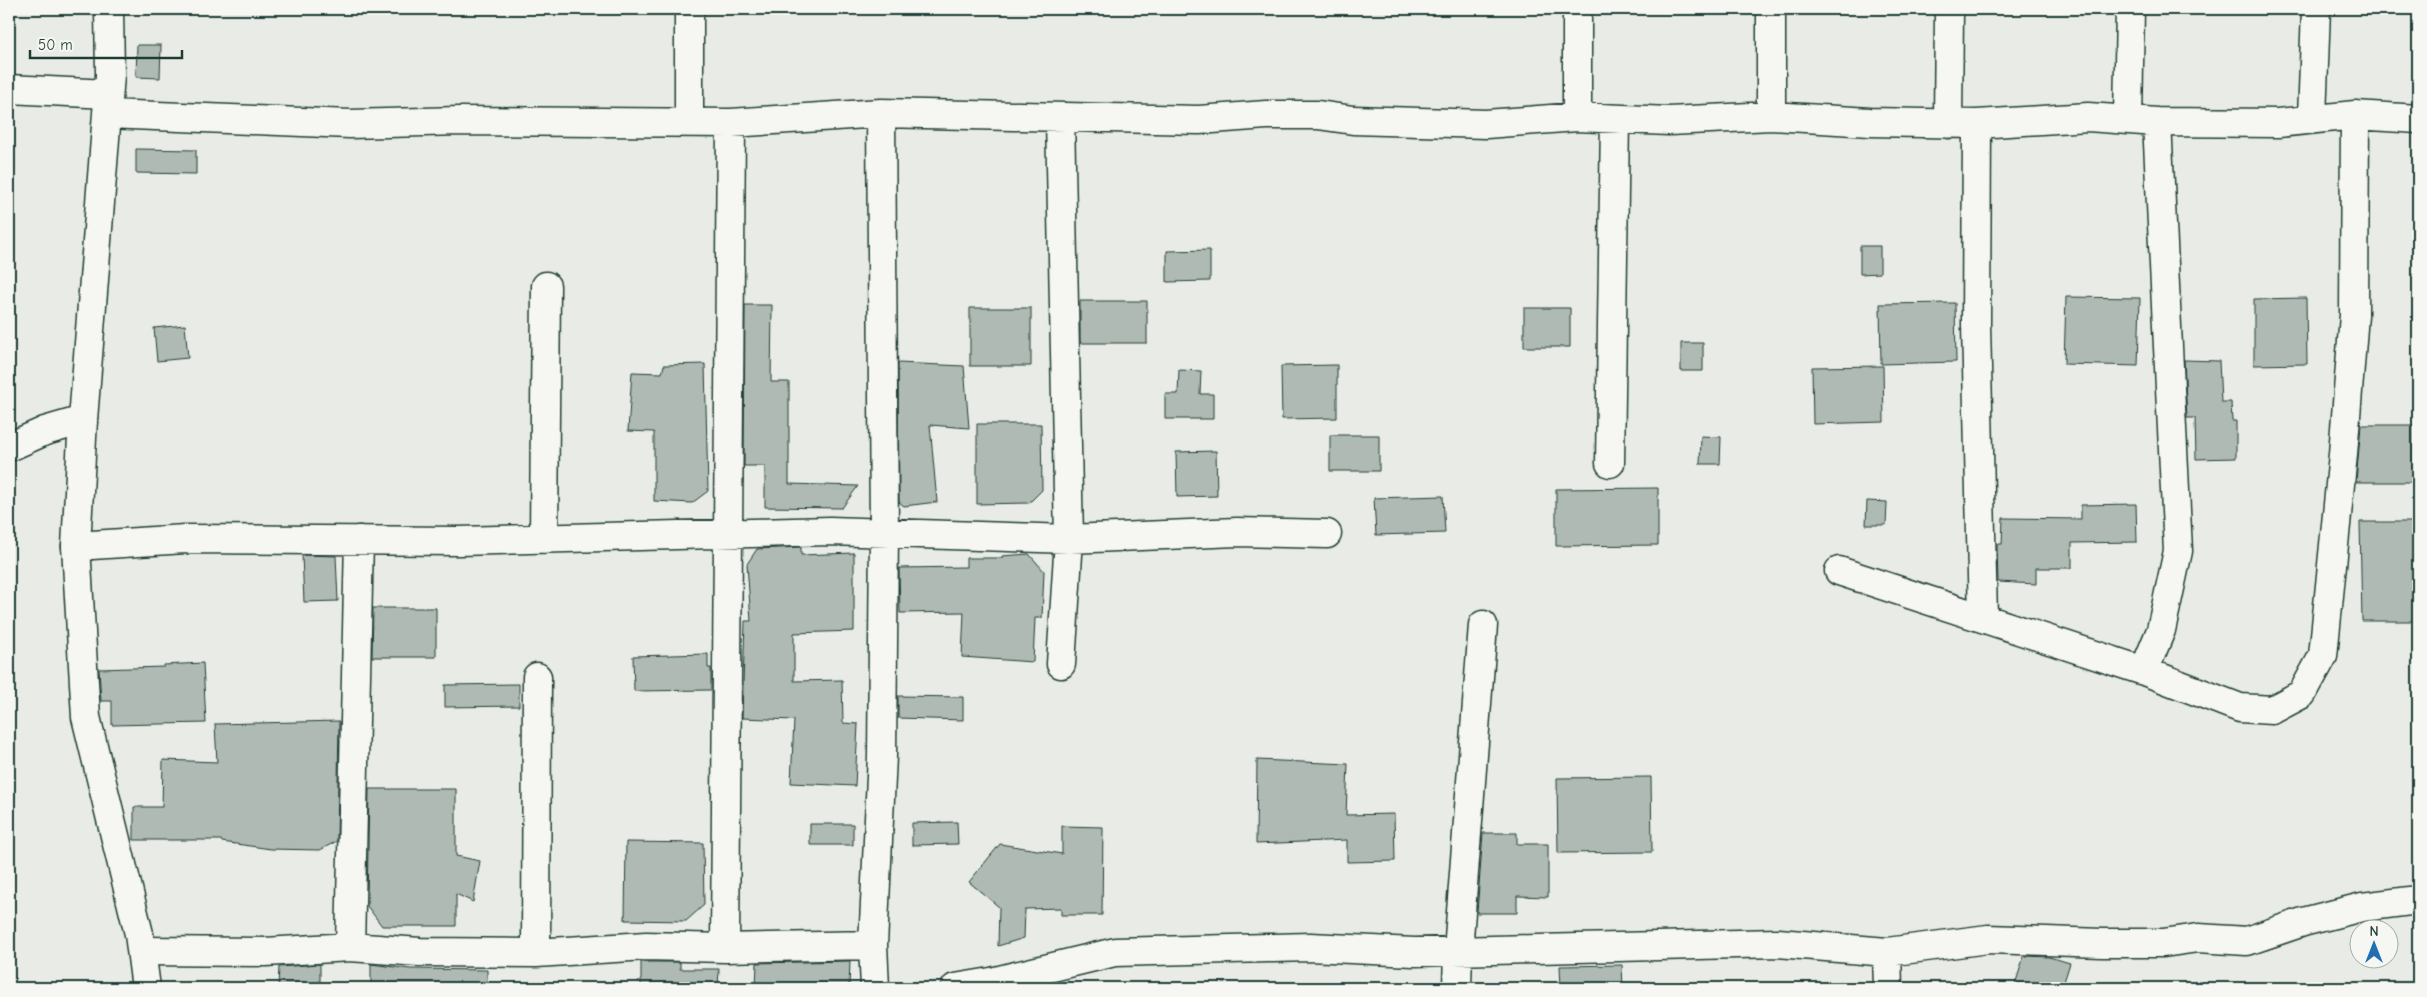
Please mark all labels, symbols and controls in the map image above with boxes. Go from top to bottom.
scale bar [30,28,182,60]
text: 50 m [38,36,73,54]
north arrow [2350,920,2400,970]
text: N [2369,923,2379,940]

